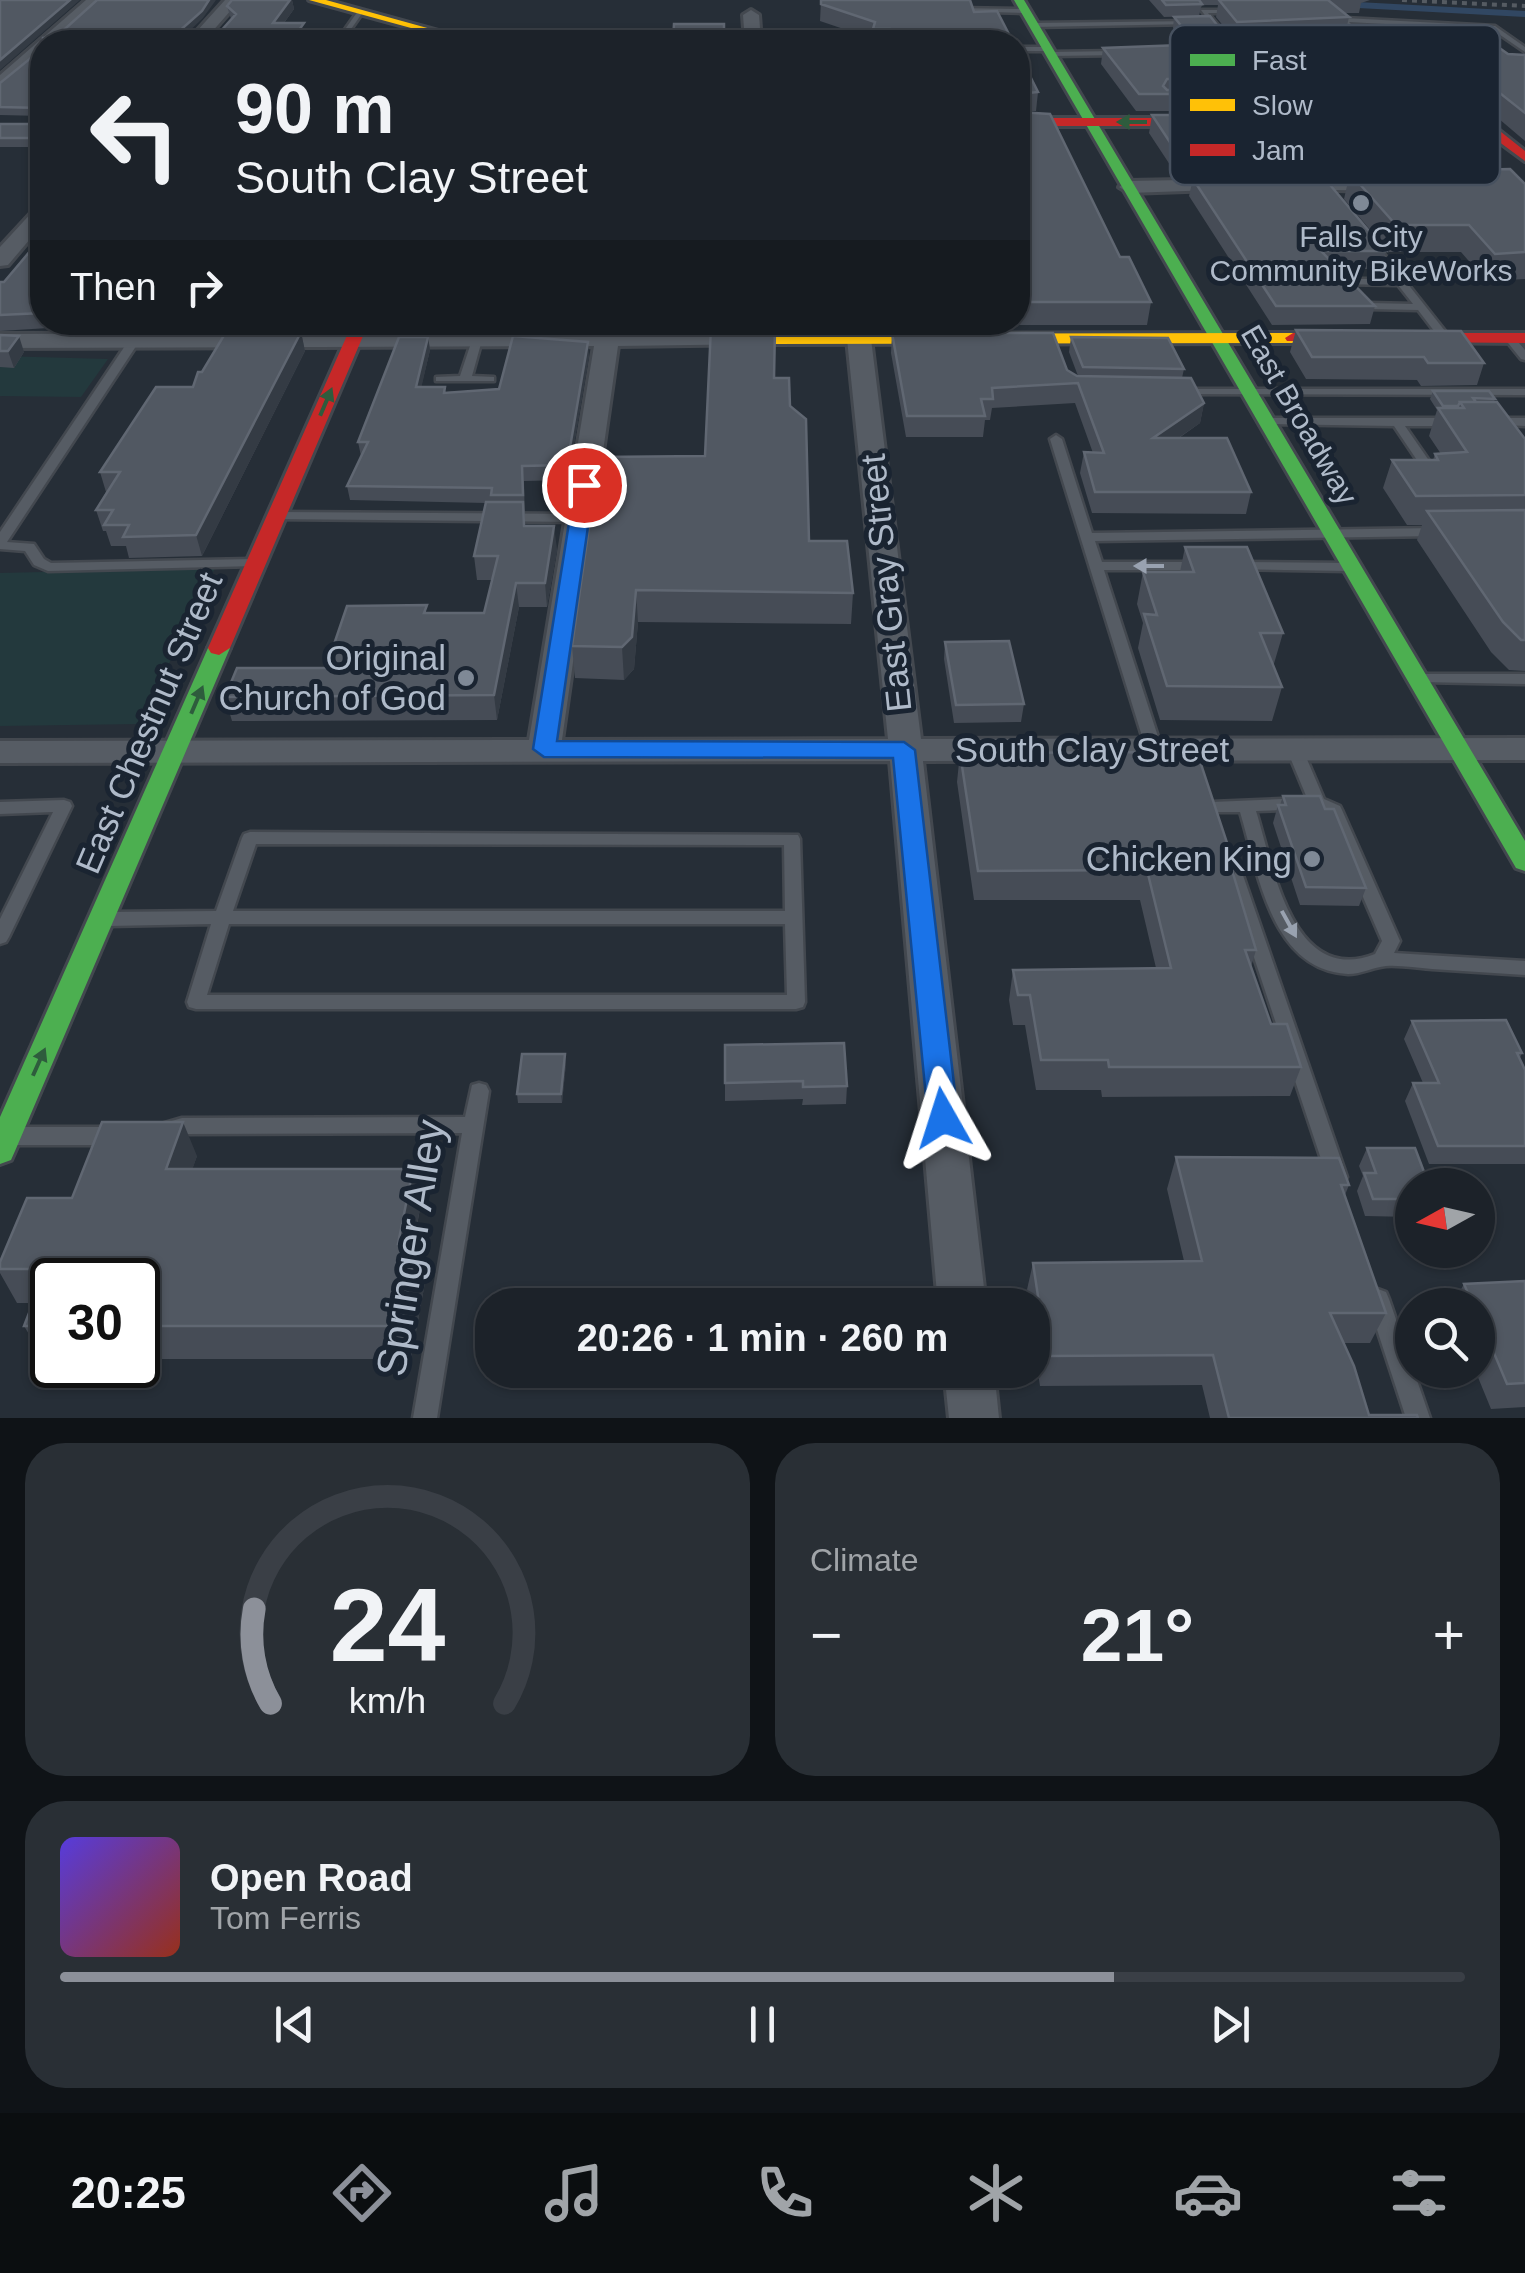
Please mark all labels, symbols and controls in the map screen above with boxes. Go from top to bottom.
legend [1170,25,1500,185]
text: Fast [1252,45,1307,76]
icon: left [70,70,200,200]
text: 90 m [235,70,395,148]
text: Slow [1252,90,1313,121]
one-way arrow [1115,114,1147,130]
text: Jam [1252,135,1305,166]
text: South Clay Street [235,152,588,203]
marker: Falls City Community BikeWorks [1350,192,1372,214]
place label: Falls City Community BikeWorks [1210,220,1512,287]
icon: right [177,260,232,315]
text: Then [70,266,157,308]
street label: East Broadway [1235,319,1364,510]
one-way arrow [318,387,334,417]
pin [542,443,627,528]
street label: East Gray Street [853,452,918,714]
icon: arrive [557,458,612,513]
one-way arrow [1133,558,1165,574]
street label: East Chestnut Street [67,566,230,879]
place label: Original Church of God [218,638,446,717]
marker: Original Church of God [455,667,477,689]
one-way arrow [189,685,205,715]
street label: South Clay Street [955,730,1229,769]
place label: Chicken King [1086,839,1292,878]
marker: Chicken King [1301,848,1323,870]
one-way arrow [1279,910,1297,938]
one-way arrow [31,1047,47,1077]
position arrow [891,1066,995,1170]
street label: Springer Alley [367,1116,454,1380]
north arrow [1395,1168,1495,1268]
map controls [1395,1168,1495,1388]
speed limit sign: 30 [30,1258,160,1388]
button: search [1395,1288,1495,1388]
text: 20:26 · 1 min · 260 m [577,1317,948,1359]
text: Climate [810,1542,918,1578]
text: 24 [330,1567,445,1683]
text: 21° [1081,1593,1194,1677]
text: − [810,1604,842,1666]
text: + [1433,1604,1465,1666]
text: km/h [349,1681,426,1721]
text: Open Road [210,1857,413,1899]
text: Tom Ferris [210,1900,361,1936]
icon: previous [267,1997,322,2052]
icon: pause [735,1997,790,2052]
icon: next [1203,1997,1258,2052]
icon: directions [327,2158,397,2228]
icon: music [539,2158,609,2228]
icon: phone [750,2158,820,2228]
icon: climate [961,2158,1031,2228]
icon: car [1173,2158,1243,2228]
icon: filters [1384,2158,1454,2228]
text: 20:25 [71,2167,186,2218]

